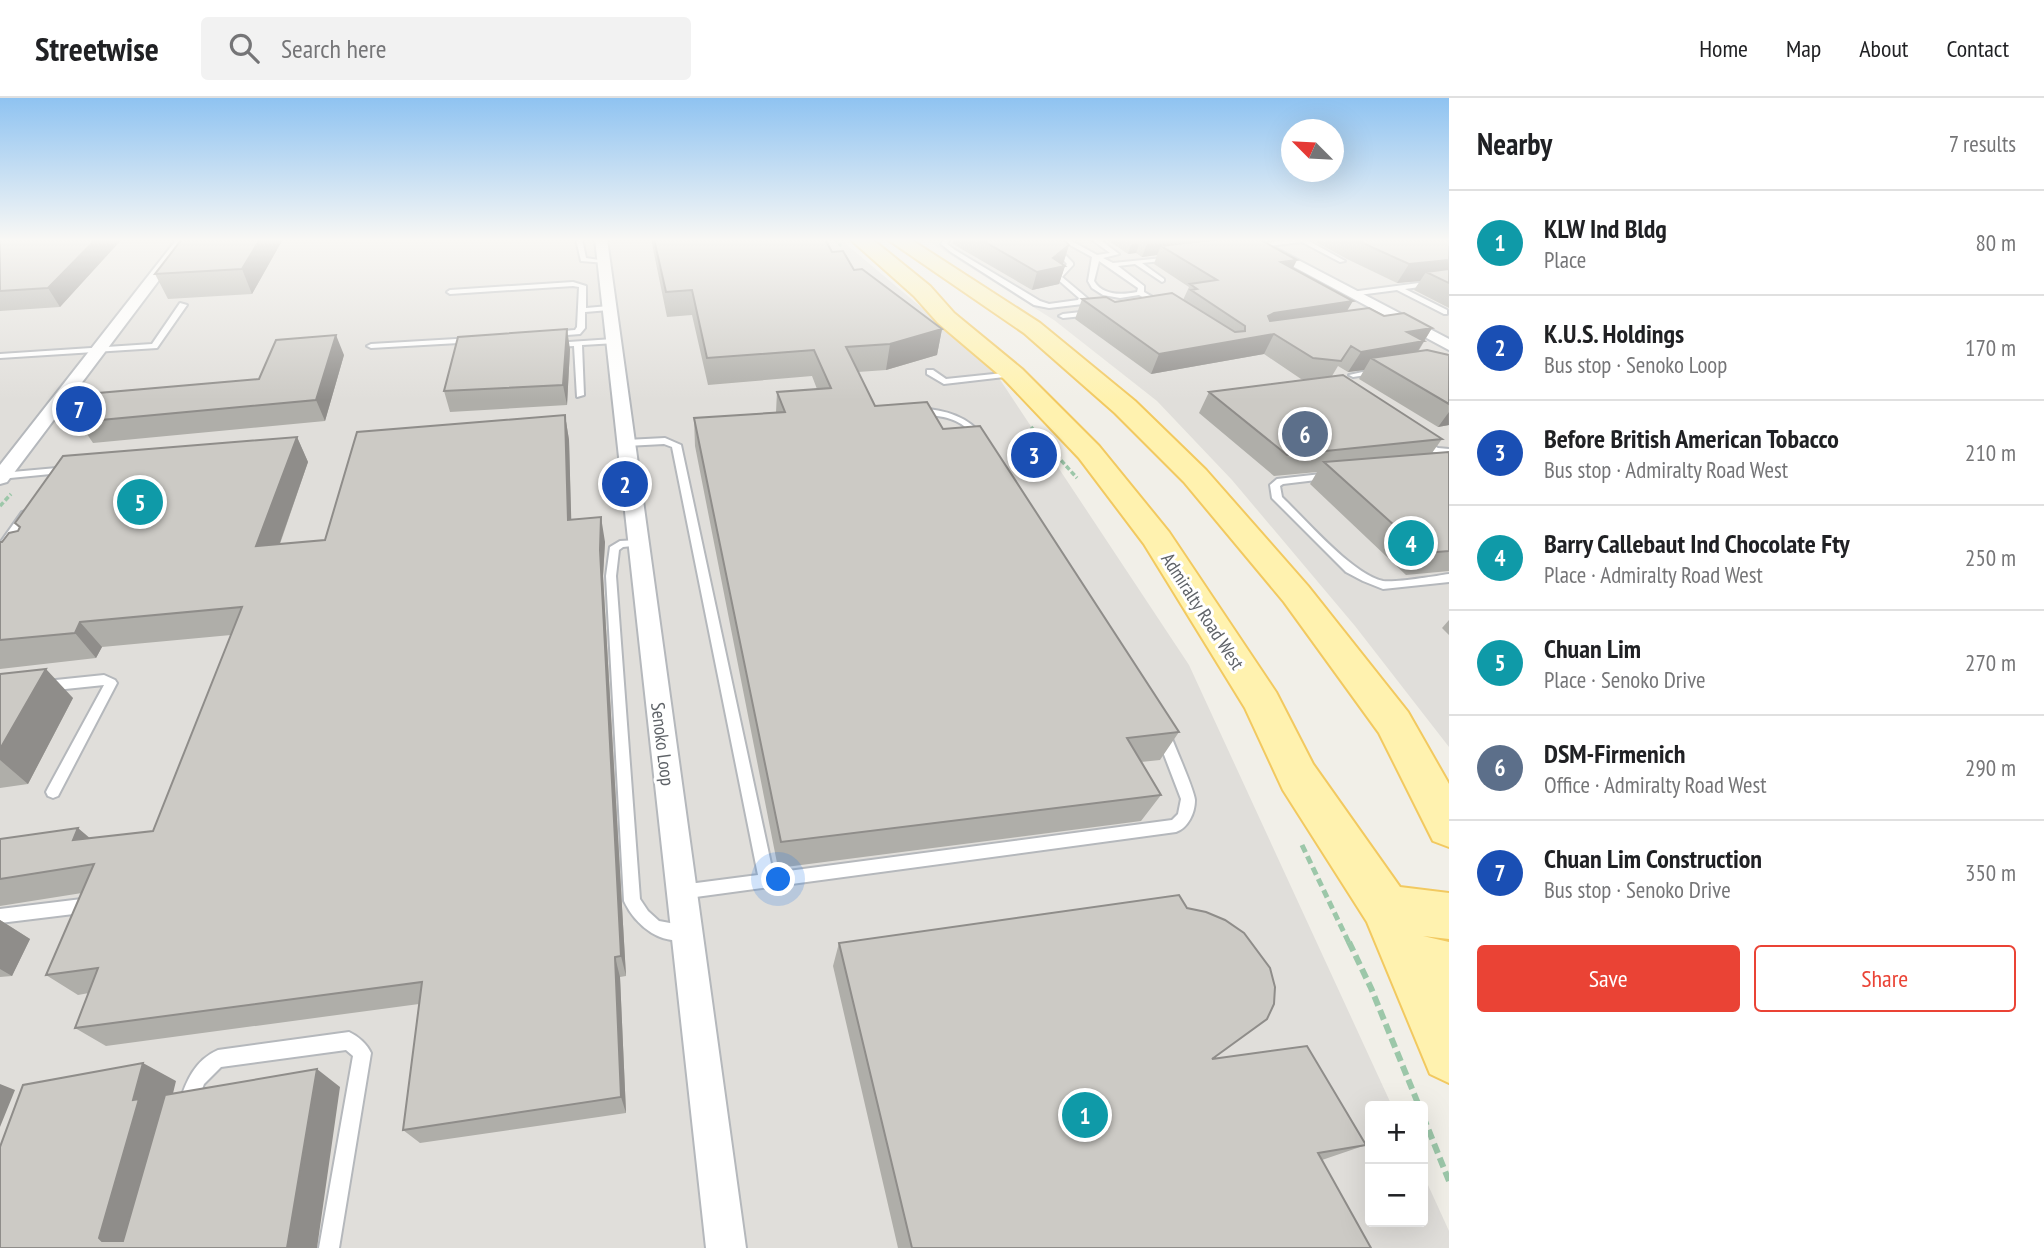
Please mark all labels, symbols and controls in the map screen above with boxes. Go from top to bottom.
search box [201,17,691,80]
text: Streetwise [35,27,159,70]
icon: search [225,29,263,67]
text: Search here [281,32,387,65]
text: Home [1699,33,1748,64]
text: Map [1786,33,1821,64]
text: About [1859,33,1908,64]
text: Contact [1946,33,2009,64]
north arrow [1281,119,1344,182]
text: Nearby [1477,124,1552,163]
text: 7 results [1949,129,2016,158]
text: KLW Ind Bldg [1544,212,1667,245]
text: 1 [1495,228,1506,257]
text: 80 m [1975,228,2016,257]
text: Place [1544,245,1586,274]
text: K.U.S. Holdings [1544,317,1684,350]
text: 2 [1495,333,1506,362]
text: 170 m [1965,333,2016,362]
text: Bus stop · Senoko Loop [1544,350,1727,379]
pin: 7 [56,383,102,435]
pin: 6 [1282,408,1328,460]
text: Before British American Tobacco [1544,422,1839,455]
pin: 3 [1011,429,1057,481]
text: 3 [1495,438,1506,467]
text: 210 m [1965,438,2016,467]
text: Bus stop · Admiralty Road West [1544,455,1788,484]
pin: 2 [602,458,648,510]
pin: 5 [117,476,163,528]
pin: 4 [1388,517,1434,569]
text: Barry Callebaut Ind Chocolate Fty [1544,527,1850,560]
text: 4 [1495,543,1506,572]
text: 250 m [1965,543,2016,572]
street label: Admiralty Road West [1156,548,1250,675]
text: Place · Admiralty Road West [1544,560,1763,589]
text: Chuan Lim [1544,632,1641,665]
text: 5 [1495,648,1506,677]
text: 270 m [1965,648,2016,677]
text: Place · Senoko Drive [1544,665,1706,694]
street label: Senoko Loop [646,701,680,787]
text: DSM-Firmenich [1544,737,1685,770]
text: 6 [1495,753,1506,782]
text: 290 m [1965,753,2016,782]
text: Office · Admiralty Road West [1544,770,1767,799]
text: Chuan Lim Construction [1544,842,1762,875]
text: 7 [1495,858,1506,887]
text: 350 m [1965,858,2016,887]
your location [761,862,795,896]
text: Bus stop · Senoko Drive [1544,875,1731,904]
button: Save [1477,945,1740,1012]
button: Share [1754,945,2016,1012]
pin: 1 [1062,1089,1108,1141]
map controls [1365,1101,1428,1227]
button: + [1365,1101,1428,1164]
button: − [1365,1164,1428,1227]

